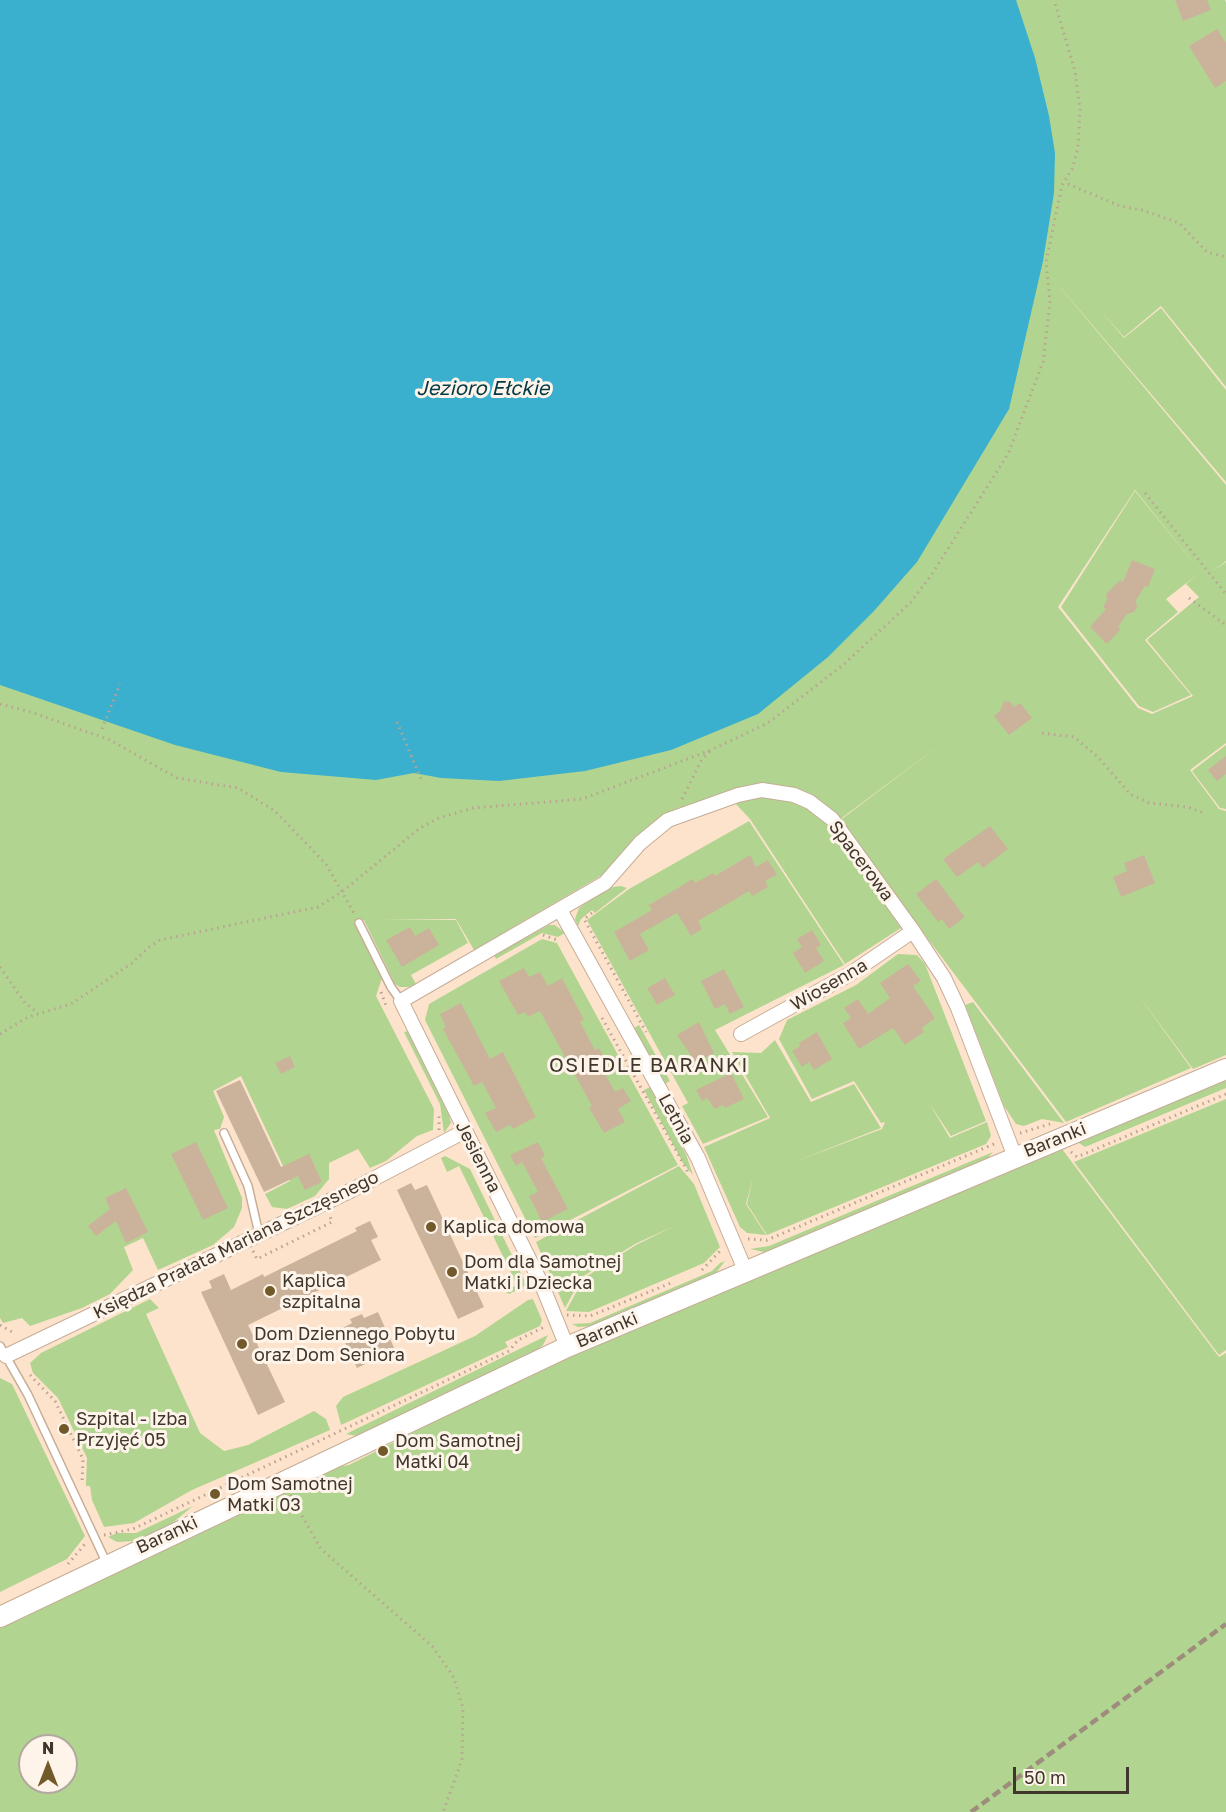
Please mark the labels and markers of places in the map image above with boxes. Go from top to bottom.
place label: Kaplica domowa [443,1216,584,1238]
marker: Kaplica domowa [424,1220,438,1234]
place label: Dom dla Samotnej Matki i Dziecka [464,1251,621,1294]
marker: Dom dla Samotnej Matki i Dziecka [445,1265,459,1279]
place label: Kaplica szpitalna [282,1270,361,1312]
marker: Kaplica szpitalna [263,1284,277,1298]
place label: Dom Dziennego Pobytu oraz Dom Seniora [254,1323,455,1366]
marker: Dom Dziennego Pobytu oraz Dom Seniora [235,1337,249,1351]
place label: Szpital - Izba Przyjęć 05 [76,1408,187,1450]
marker: Szpital - Izba Przyjęć 05 [57,1422,71,1436]
place label: Dom Samotnej Matki 04 [395,1430,521,1472]
marker: Dom Samotnej Matki 04 [376,1444,390,1458]
place label: Dom Samotnej Matki 03 [227,1473,353,1516]
marker: Dom Samotnej Matki 03 [208,1487,222,1501]

